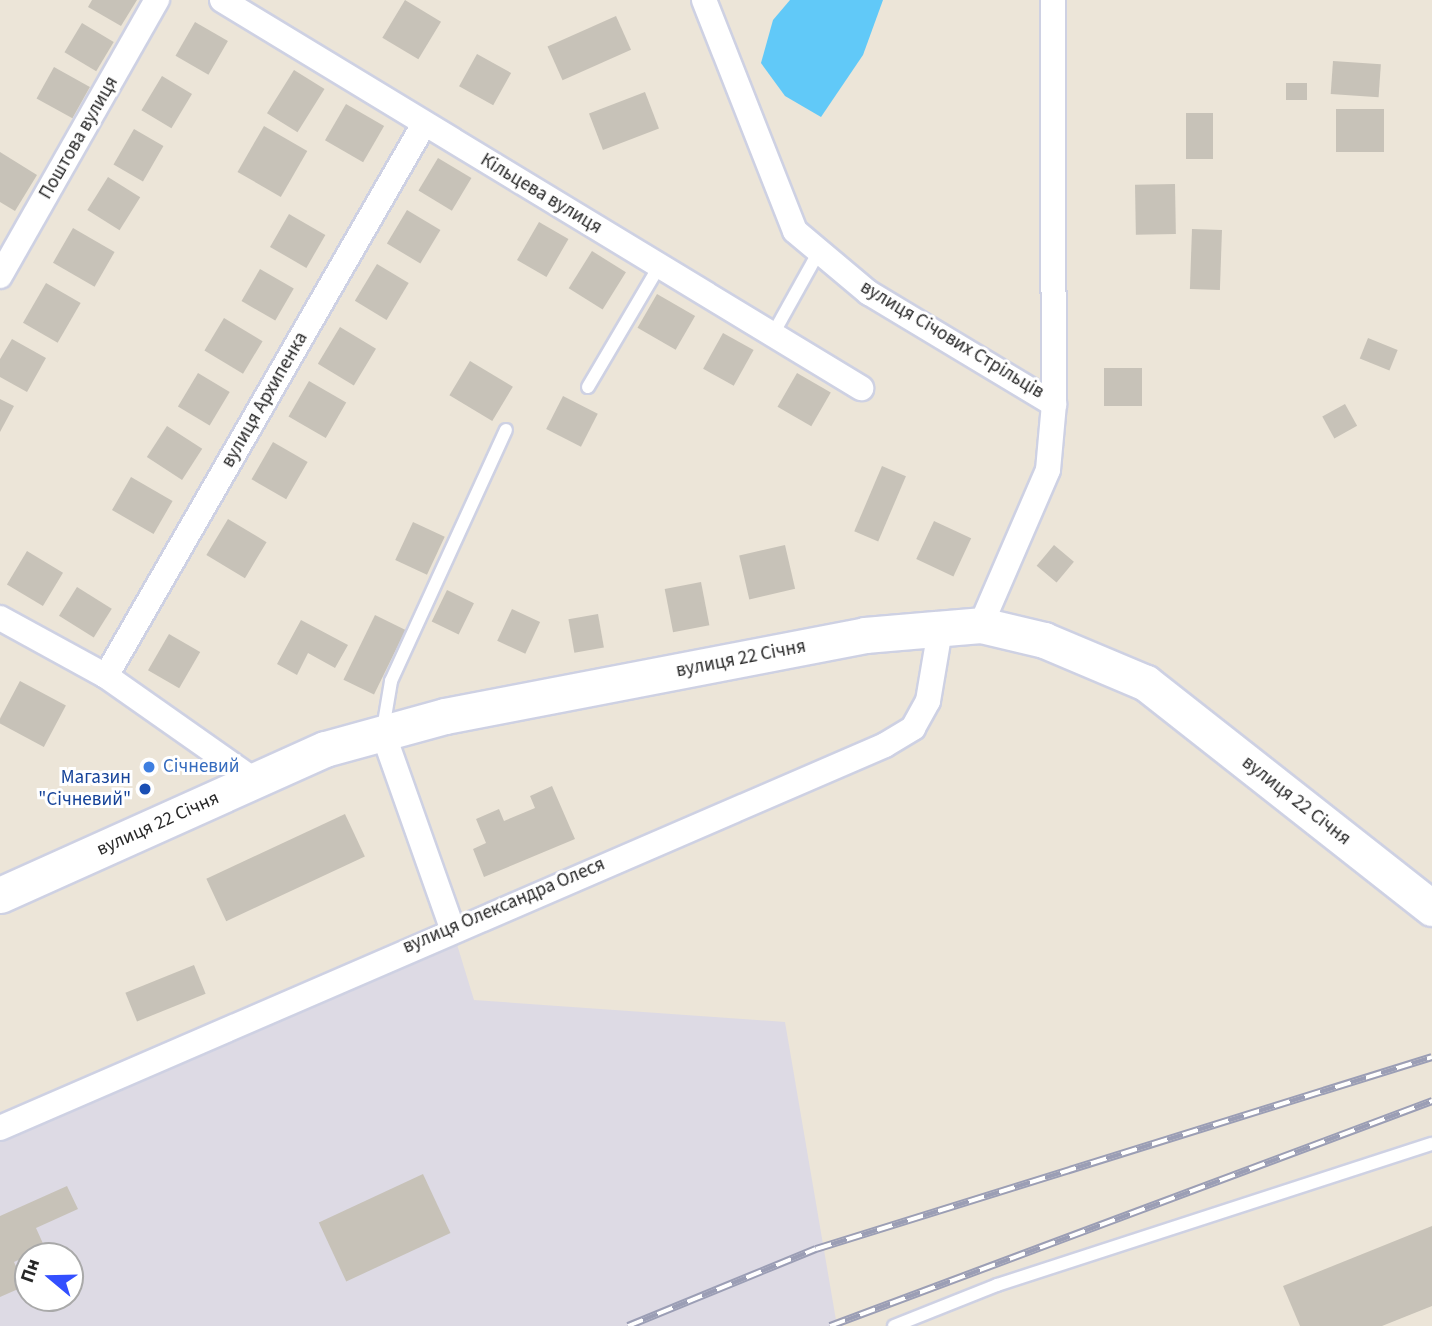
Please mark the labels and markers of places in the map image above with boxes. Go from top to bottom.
place label: Січневий [163,756,239,778]
marker: Січневий [141,759,157,775]
place label: Магазин "Січневий" [38,767,131,811]
marker: Магазин "Січневий" [137,781,153,797]

